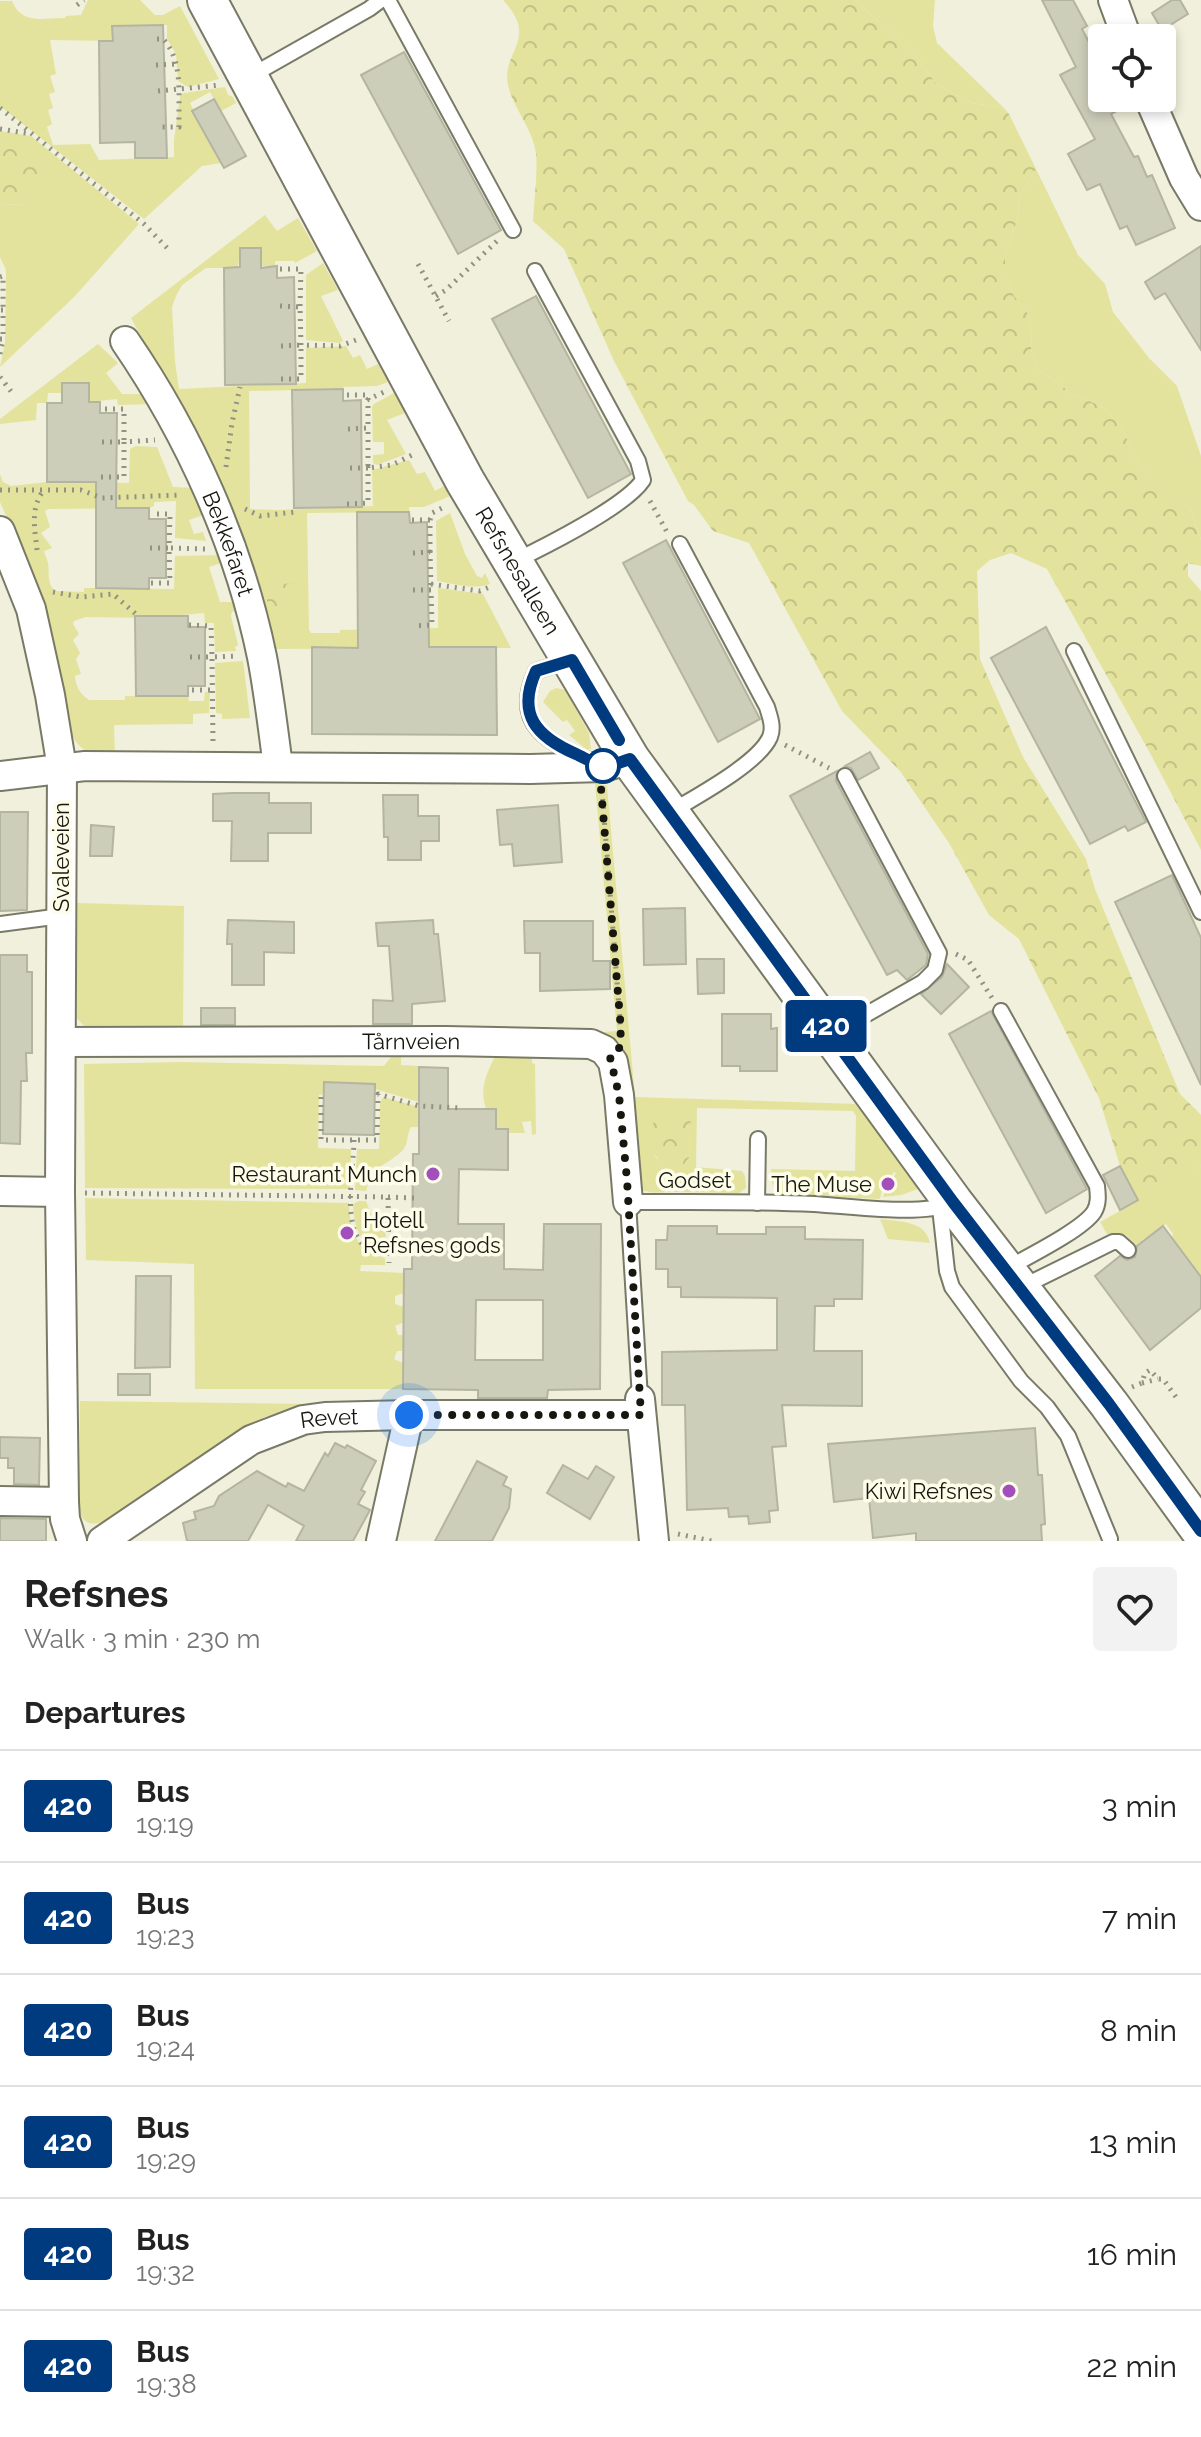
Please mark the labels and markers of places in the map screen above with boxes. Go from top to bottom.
unlabelled marker [586,749,620,783]
place label: Restaurant Munch [232,1161,417,1187]
marker: Restaurant Munch [424,1165,442,1183]
place label: The Muse [771,1171,872,1197]
marker: The Muse [879,1175,897,1193]
place label: Hotell Refsnes gods [363,1207,501,1258]
marker: Hotell Refsnes gods [338,1224,356,1242]
place label: Kiwi Refsnes [865,1478,993,1504]
marker: Kiwi Refsnes [1000,1482,1018,1500]

